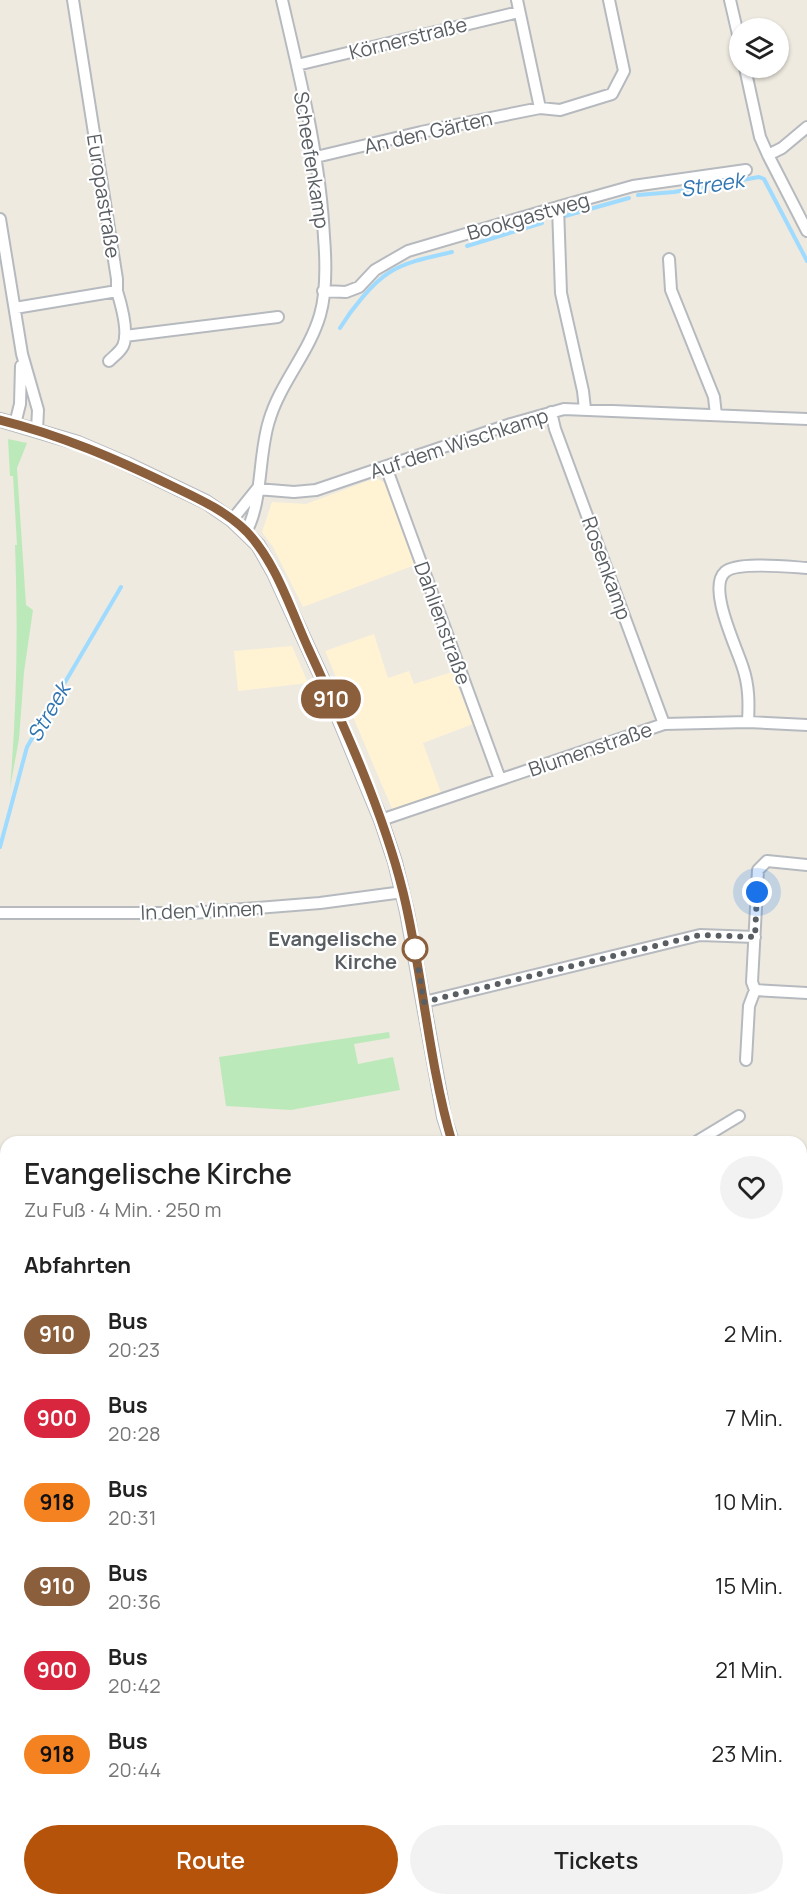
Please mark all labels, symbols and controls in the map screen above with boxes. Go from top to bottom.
street label: Körnerstraße [346,10,470,66]
map controls [729,18,789,78]
button: layers [729,18,789,78]
street label: Scheefenkamp [288,90,336,231]
street label: An den Gärten [361,104,495,160]
street label: Europastraße [81,132,127,260]
water label: Streek [678,165,748,203]
street label: Bookgastweg [464,186,592,246]
street label: Auf dem Wischkamp [366,401,552,485]
street label: Rosenkamp [576,513,638,623]
street label: Dahlienstraße [408,558,478,688]
water label: Streek [20,675,77,747]
line badge: 910 [296,680,366,718]
text: 910 [313,685,349,713]
street label: Blumenstraße [525,715,655,783]
your location [742,877,772,907]
street label: In den Vinnen [140,894,264,926]
place label: Evangelische Kirche [268,925,397,975]
marker: Evangelische Kirche [402,936,428,962]
text: Evangelische Kirche [24,1154,292,1192]
button: heart [720,1156,783,1219]
text: Zu Fuß · 4 Min. · 250 m [24,1196,221,1223]
text: Abfahrten [24,1250,131,1280]
text: Bus [108,1306,148,1336]
text: 2 Min. [724,1319,783,1349]
text: 910 [39,1320,75,1348]
text: 20:23 [108,1336,160,1363]
text: Bus [108,1390,148,1420]
text: 7 Min. [725,1403,783,1433]
text: 900 [37,1404,77,1432]
text: 20:28 [108,1420,161,1447]
text: Bus [108,1474,148,1504]
text: 10 Min. [714,1487,783,1517]
text: 918 [39,1488,75,1516]
text: 20:31 [108,1504,156,1531]
text: Bus [108,1558,148,1588]
text: 15 Min. [715,1571,783,1601]
text: 910 [39,1572,75,1600]
text: 20:36 [108,1588,161,1615]
text: Bus [108,1642,148,1672]
text: 21 Min. [715,1655,783,1685]
text: 900 [37,1656,77,1684]
text: 20:42 [108,1672,161,1699]
text: Bus [108,1726,148,1756]
text: 23 Min. [712,1739,783,1769]
text: 918 [39,1740,75,1768]
text: 20:44 [108,1756,161,1783]
button: Route [24,1825,398,1894]
button: Tickets [410,1825,783,1894]

